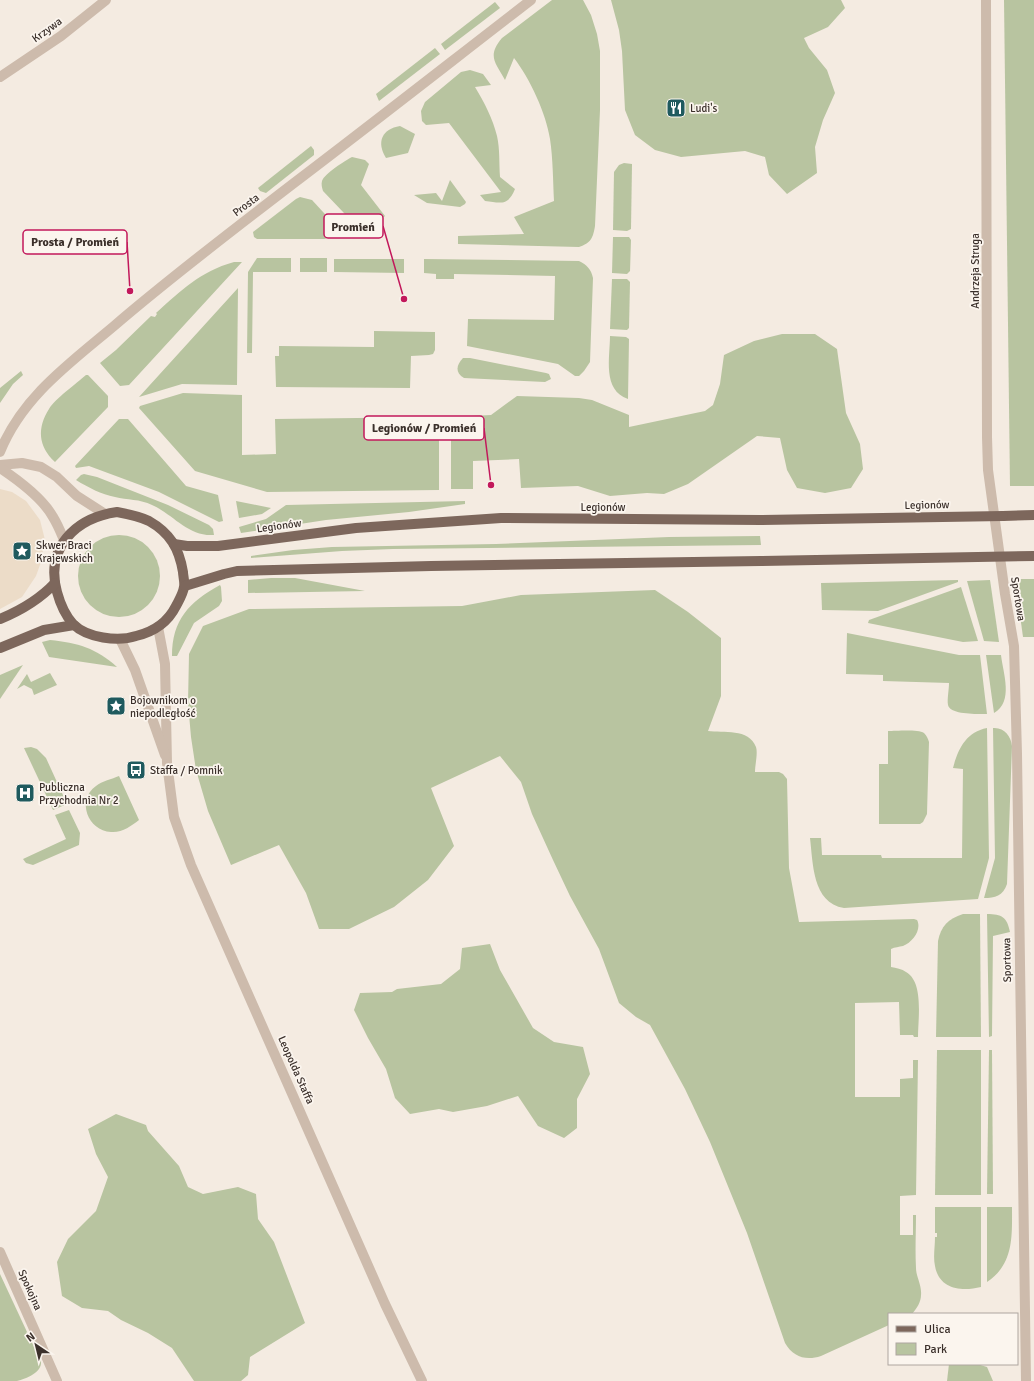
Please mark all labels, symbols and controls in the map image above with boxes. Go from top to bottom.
street label: Krzywa [29,14,65,45]
restaurant icon: Ludi's [665,97,687,119]
place label: Ludi's [690,102,718,115]
street label: Prosta [230,191,262,219]
callout: Promień [324,214,383,238]
text: Promień [331,220,375,235]
callout: Prosta / Promień [23,230,127,254]
street label: Andrzeja Struga [969,233,982,309]
text: Prosta / Promień [31,235,119,250]
callout: Legionów / Promień [364,416,484,440]
text: Legionów / Promień [372,421,477,436]
street label: Legionów [904,498,950,512]
street label: Legionów [581,501,626,514]
street label: Legionów [256,516,302,536]
place label: Skwer Braci Krajewskich [36,539,93,565]
place icon: Skwer Braci Krajewskich [11,540,33,562]
street label: Sportowa [1008,576,1028,623]
place label: Bojownikom o niepodległość [130,694,196,720]
place icon: Bojownikom o niepodległość [105,695,127,717]
bus stop icon: Staffa / Pomnik [125,759,147,781]
place label: Staffa / Pomnik [150,764,223,777]
place label: Publiczna Przychodnia Nr 2 [39,781,119,807]
hospital icon: Publiczna Przychodnia Nr 2 [14,782,36,804]
street label: Sportowa [1000,937,1014,982]
street label: Leopolda Staffa [275,1034,317,1107]
street label: Spokojna [15,1268,45,1313]
legend [888,1313,1018,1365]
text: Ulica [924,1322,951,1337]
north arrow [16,1325,56,1365]
text: N [24,1330,37,1345]
text: Park [924,1342,947,1357]

